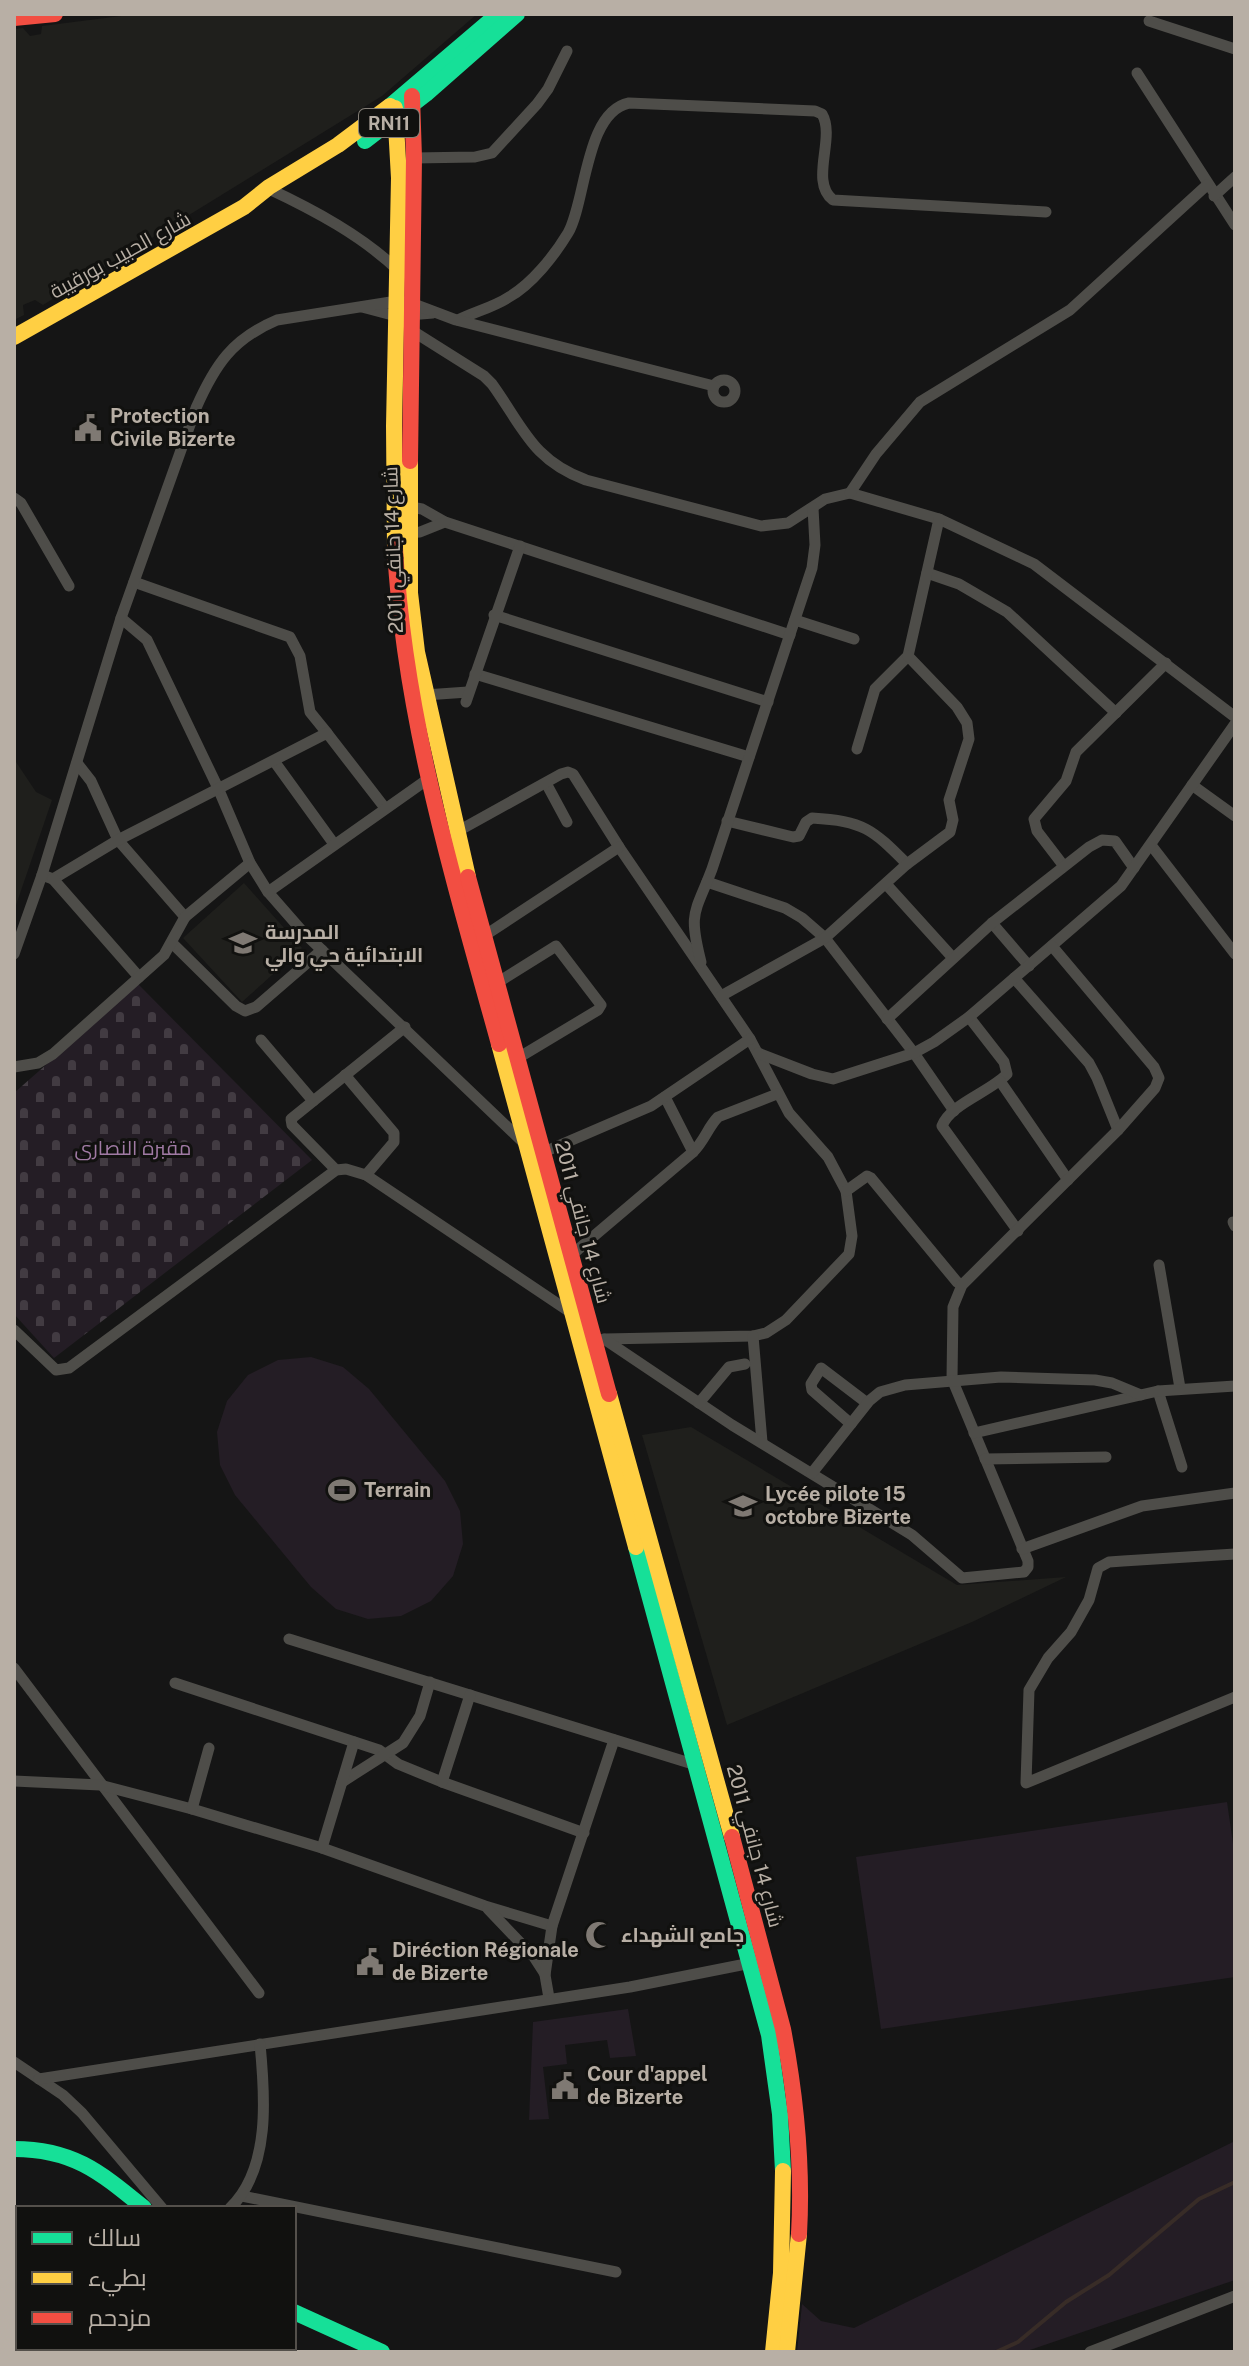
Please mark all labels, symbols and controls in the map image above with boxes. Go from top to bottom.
road number: RN11 [359,109,419,137]
street label: شارع الحبيب بورقيبة [45,206,195,305]
place label: Protection Civile Bizerte [110,404,236,451]
public building icon: Protection Civile Bizerte [73,413,103,443]
street label: شارع 14 جانفي 2011 [378,466,412,634]
place label: المدرسة الابتدائية حي والي [265,920,423,971]
school or university icon: المدرسة الابتدائية حي والي [228,928,258,958]
park label: مقبرة النصارى [75,1136,191,1161]
street label: شارع 14 جانفي 2011 [546,1138,616,1307]
sports icon: Terrain [327,1475,357,1505]
place label: Terrain [364,1478,431,1502]
place label: Lycée pilote 15 octobre Bizerte [765,1482,911,1529]
school or university icon: Lycée pilote 15 octobre Bizerte [728,1491,758,1521]
street label: شارع 14 جانفي 2011 [718,1762,788,1931]
mosque icon: جامع الشهداء [584,1920,614,1950]
place label: جامع الشهداء [621,1923,744,1949]
place label: Diréction Régionale de Bizerte [392,1938,579,1985]
public building icon: Diréction Régionale de Bizerte [355,1947,385,1977]
place label: Cour d'appel de Bizerte [587,2062,708,2109]
public building icon: Cour d'appel de Bizerte [550,2071,580,2101]
legend [16,2206,296,2350]
text: سالك [88,2223,141,2251]
text: بطيء [88,2263,147,2297]
text: مزدحم [88,2303,151,2334]

